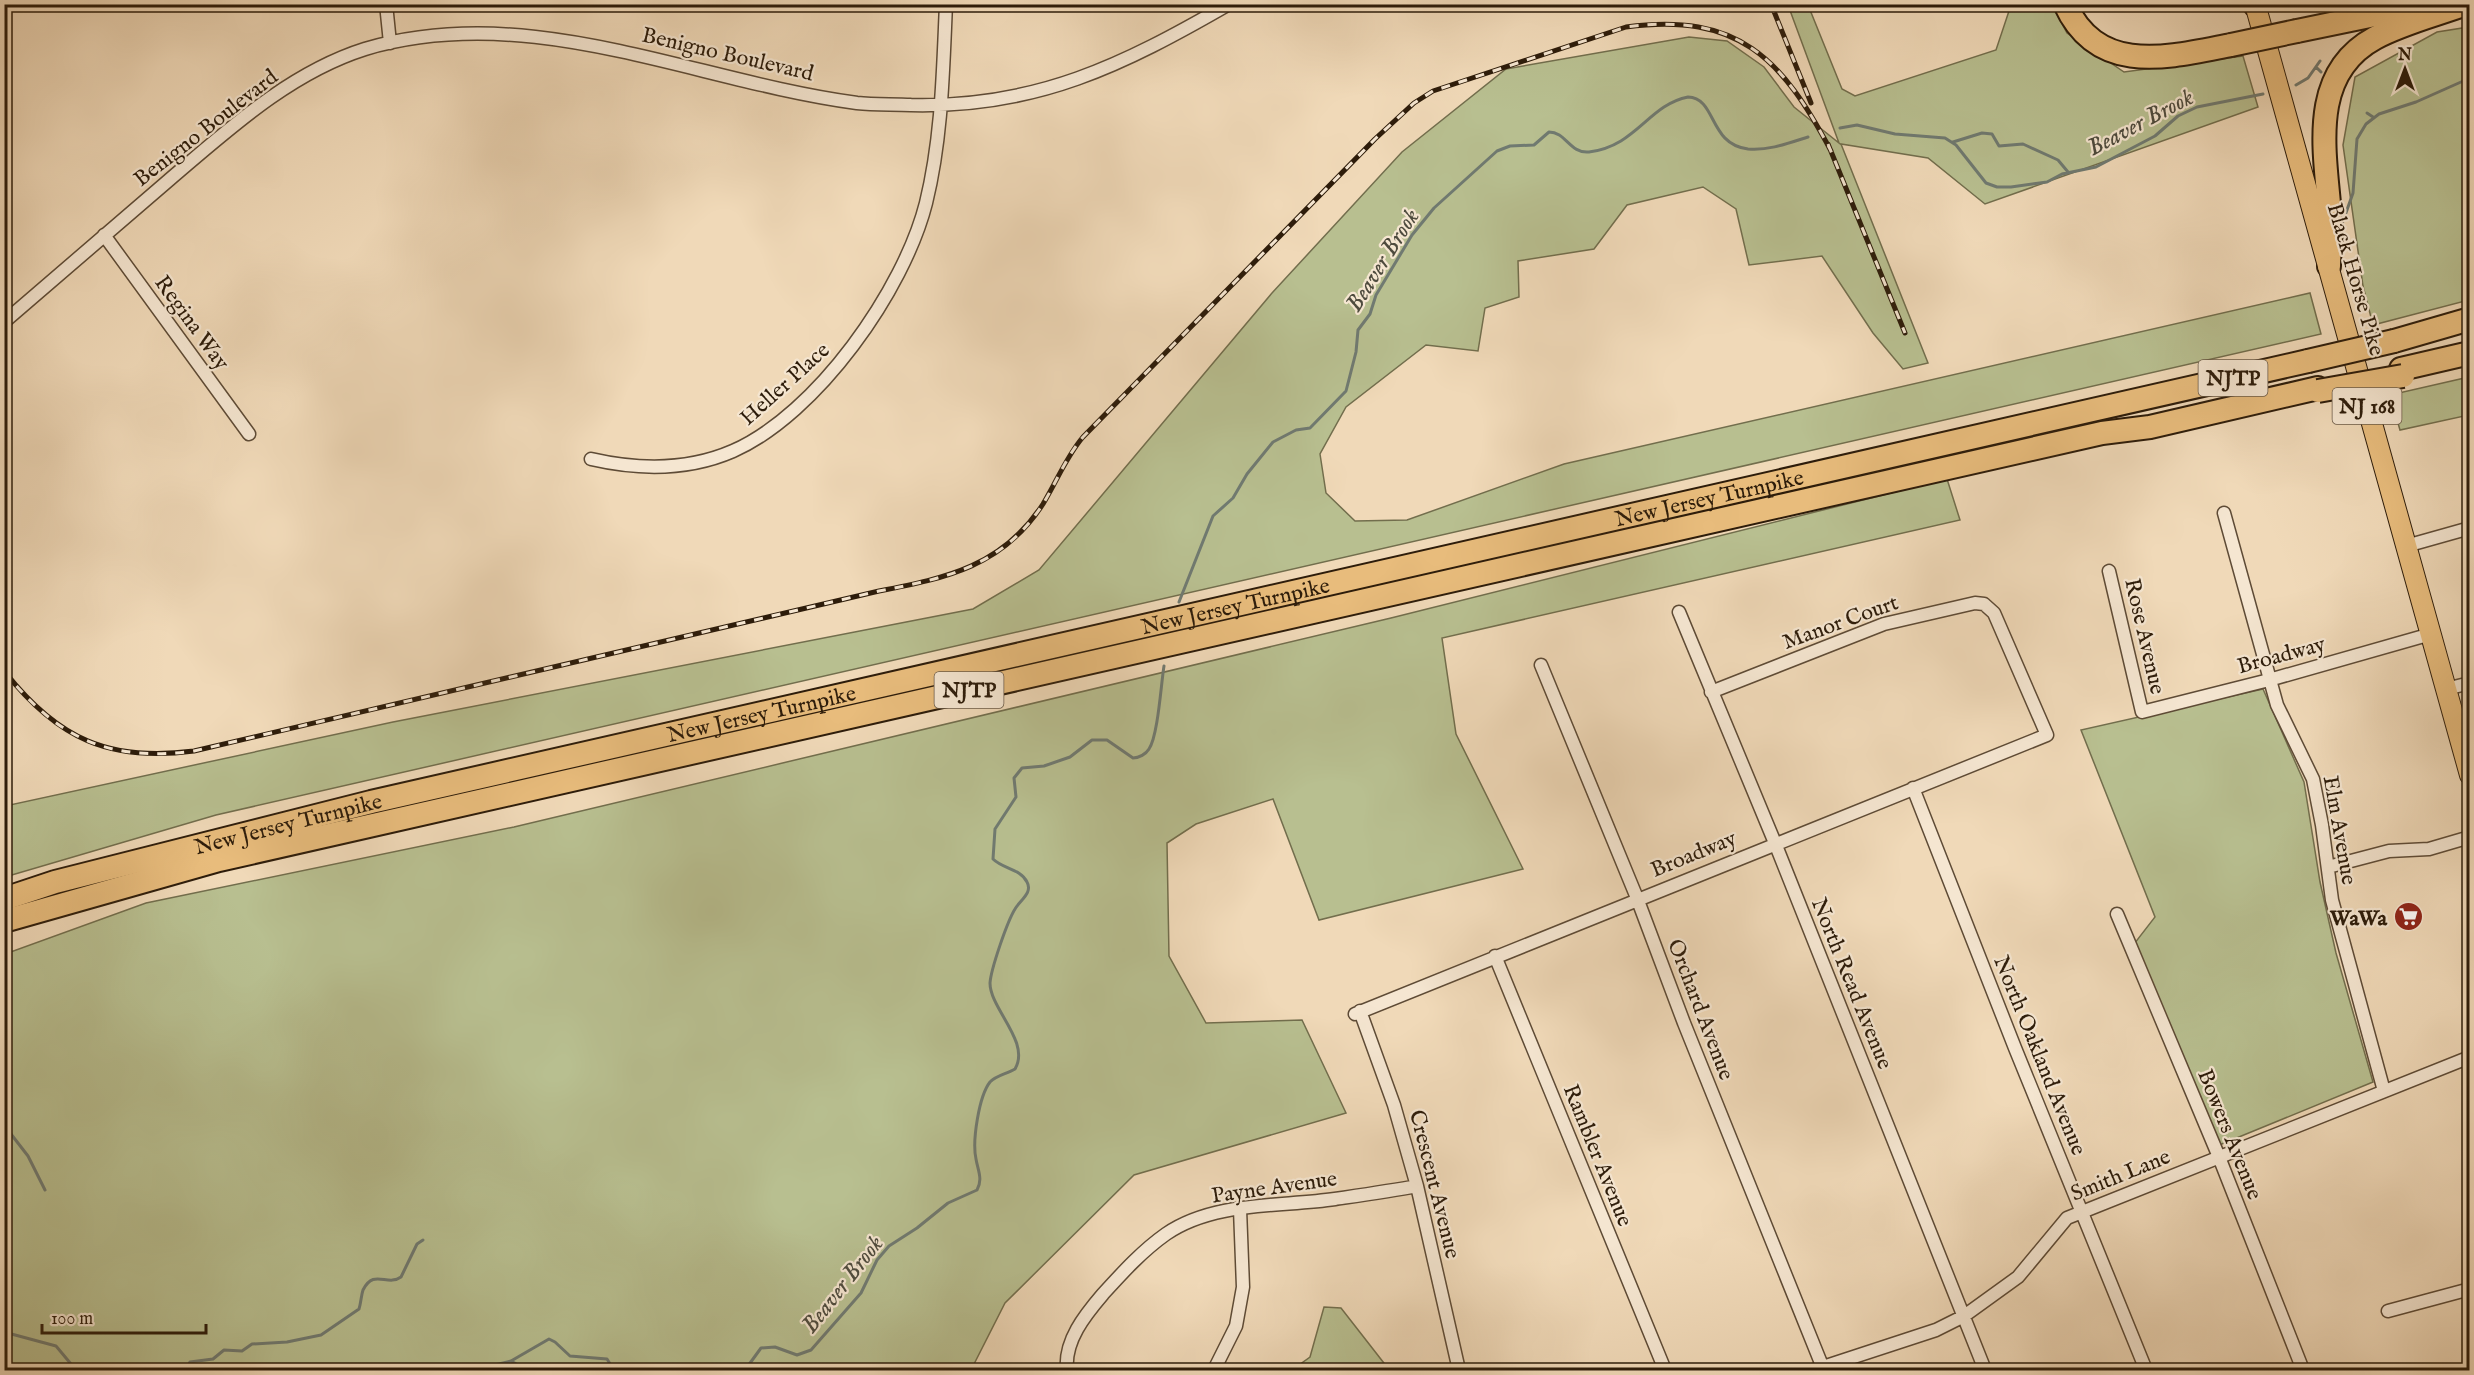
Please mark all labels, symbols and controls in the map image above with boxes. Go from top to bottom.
street label: Benigno Boulevard [639,22,816,88]
north arrow [2375,39,2435,99]
text: N [2397,46,2412,66]
street label: Benigno Boulevard [129,63,284,194]
water label: Beaver Brook [2082,82,2200,164]
street label: Black Horse Pike [2320,200,2390,359]
water label: Beaver Brook [1339,203,1427,318]
street label: Regina Way [148,270,235,376]
street label: Heller Place [735,337,836,432]
road number: NJTP [2198,360,2268,396]
road number: NJ 168 [2332,388,2402,424]
street label: New Jersey Turnpike [1612,464,1807,534]
street label: New Jersey Turnpike [1139,572,1333,642]
street label: Rose Avenue [2117,576,2171,697]
street label: Manor Court [1779,589,1903,657]
street label: Broadway [2234,631,2329,681]
road number: NJTP [934,672,1004,708]
street label: New Jersey Turnpike [665,680,859,750]
street label: Elm Avenue [2316,774,2362,887]
street label: New Jersey Turnpike [192,788,385,862]
street label: Broadway [1647,825,1741,885]
street label: North Read Avenue [1804,894,1898,1074]
supermarket icon: WaWa [2392,901,2424,933]
place label: WaWa [2329,905,2387,933]
street label: Orchard Avenue [1660,935,1740,1084]
street label: North Oakland Avenue [1986,952,2092,1160]
street label: Bowers Avenue [2190,1065,2268,1204]
street label: Rambler Avenue [1556,1081,1638,1231]
street label: Crescent Avenue [1402,1107,1466,1262]
street label: Smith Lane [2067,1143,2175,1209]
street label: Payne Avenue [1210,1165,1339,1211]
water label: Beaver Brook [795,1229,891,1340]
scale bar [42,1297,206,1335]
text: 100 m [51,1308,93,1331]

